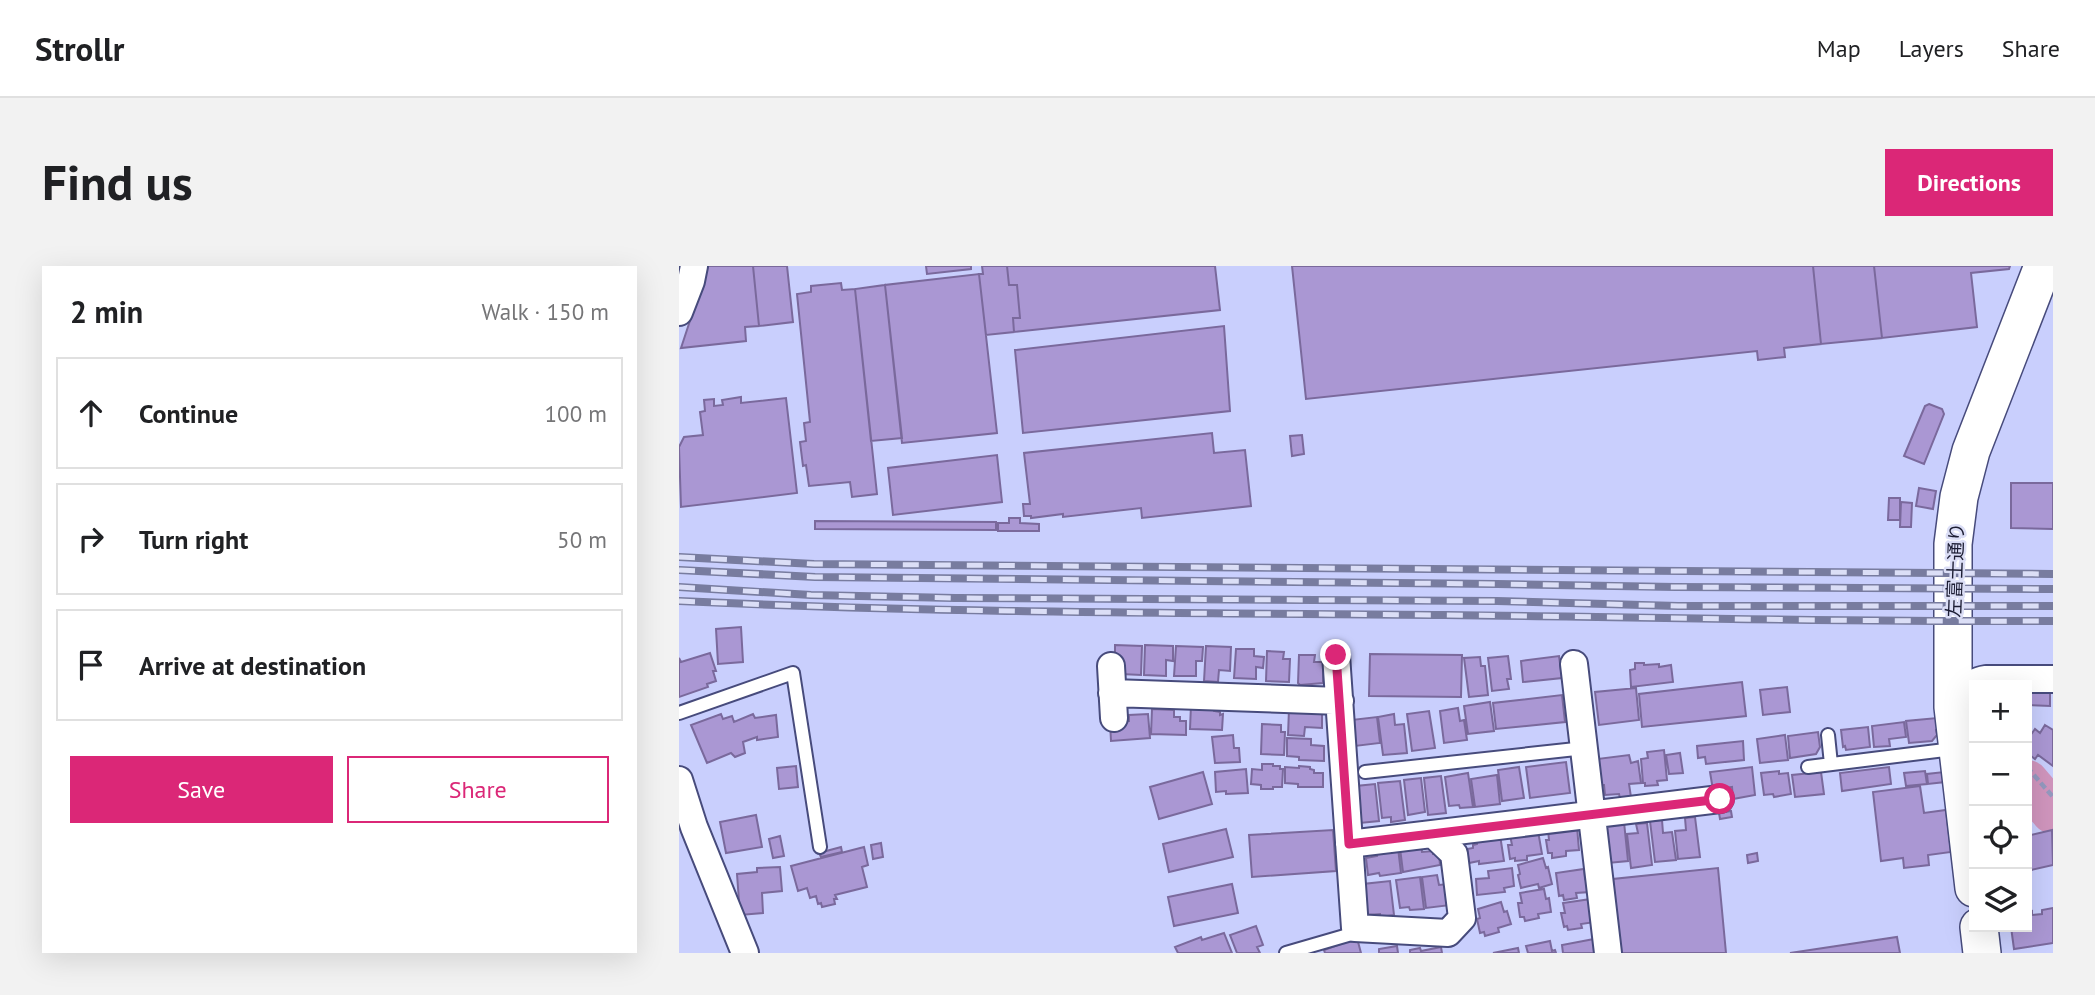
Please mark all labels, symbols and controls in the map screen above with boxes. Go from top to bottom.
text: Strollr [35,27,124,70]
text: Map [1817,33,1861,64]
text: Layers [1899,33,1964,64]
text: Share [2002,33,2060,64]
button: Directions [1885,149,2053,216]
text: Find us [42,150,193,214]
text: 2 min [70,292,143,331]
text: Walk · 150 m [482,297,609,326]
icon: ahead [72,394,110,432]
text: Continue [139,397,238,430]
text: 100 m [545,399,607,428]
icon: right [72,520,110,558]
street label: 左富士通り [1941,522,1969,618]
text: Turn right [139,523,248,556]
text: 50 m [557,525,607,554]
route end [1320,639,1351,670]
icon: arrive [72,646,110,684]
text: Arrive at destination [139,649,366,682]
map controls [1969,680,2032,932]
button: + [1969,680,2032,743]
button: − [1969,743,2032,806]
button: Save [70,756,333,823]
button: Share [347,756,609,823]
route start [1704,783,1735,814]
button: locate [1969,806,2032,869]
button: layers [1969,869,2032,932]

